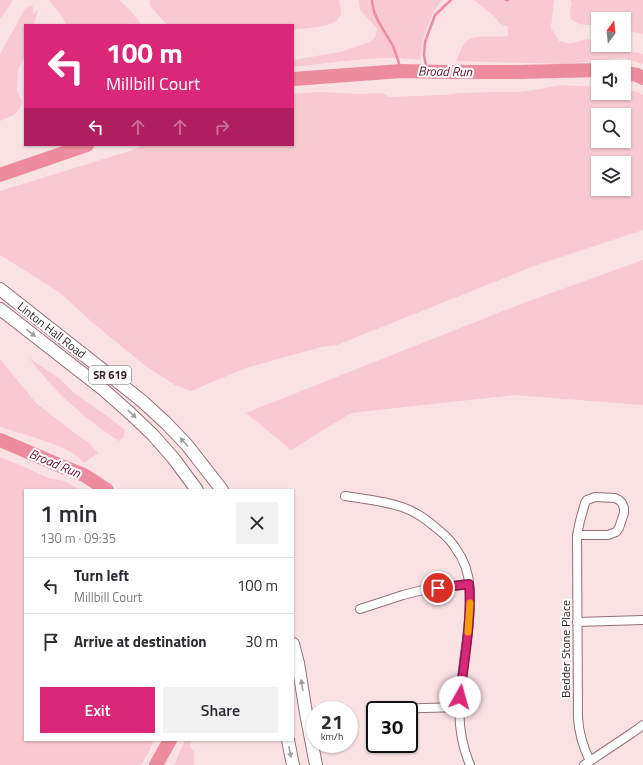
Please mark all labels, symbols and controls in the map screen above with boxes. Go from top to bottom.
north arrow [591,12,631,52]
map controls [591,12,631,196]
text: 100 m [106,31,183,74]
icon: left [40,40,92,92]
button: sound [591,60,631,100]
water label: Broad Run [418,61,473,81]
text: Millbill Court [106,70,200,97]
button: search [591,108,631,148]
icon: left [85,116,107,138]
icon: ahead [127,116,149,138]
icon: ahead [169,116,191,138]
icon: right [211,116,233,138]
button: layers [591,156,631,196]
street label: Linton Hall Road [14,297,90,363]
one-way arrow [25,328,36,337]
road number: SR 619 [89,366,131,384]
one-way arrow [127,410,137,419]
one-way arrow [179,437,188,447]
water label: Broad Run [26,443,84,483]
text: 1 min [40,495,98,531]
button: close [236,502,278,544]
text: 130 m · 09:35 [40,528,116,548]
text: Turn left [74,564,129,587]
pin [421,571,455,605]
text: 100 m [237,574,278,597]
icon: left [40,575,62,597]
icon: arrive [427,577,449,599]
text: Millbill Court [74,587,142,607]
street label: Bedder Stone Place [556,600,575,698]
text: Arrive at destination [74,630,207,653]
text: 30 m [245,630,278,653]
icon: arrive [40,631,62,653]
position arrow [439,676,481,718]
one-way arrow [298,679,304,691]
button: Exit [40,687,155,733]
button: Share [163,687,278,733]
speed limit sign: 30 [366,701,418,753]
text: 21 [321,706,343,737]
text: km/h [321,729,343,744]
one-way arrow [288,746,294,759]

